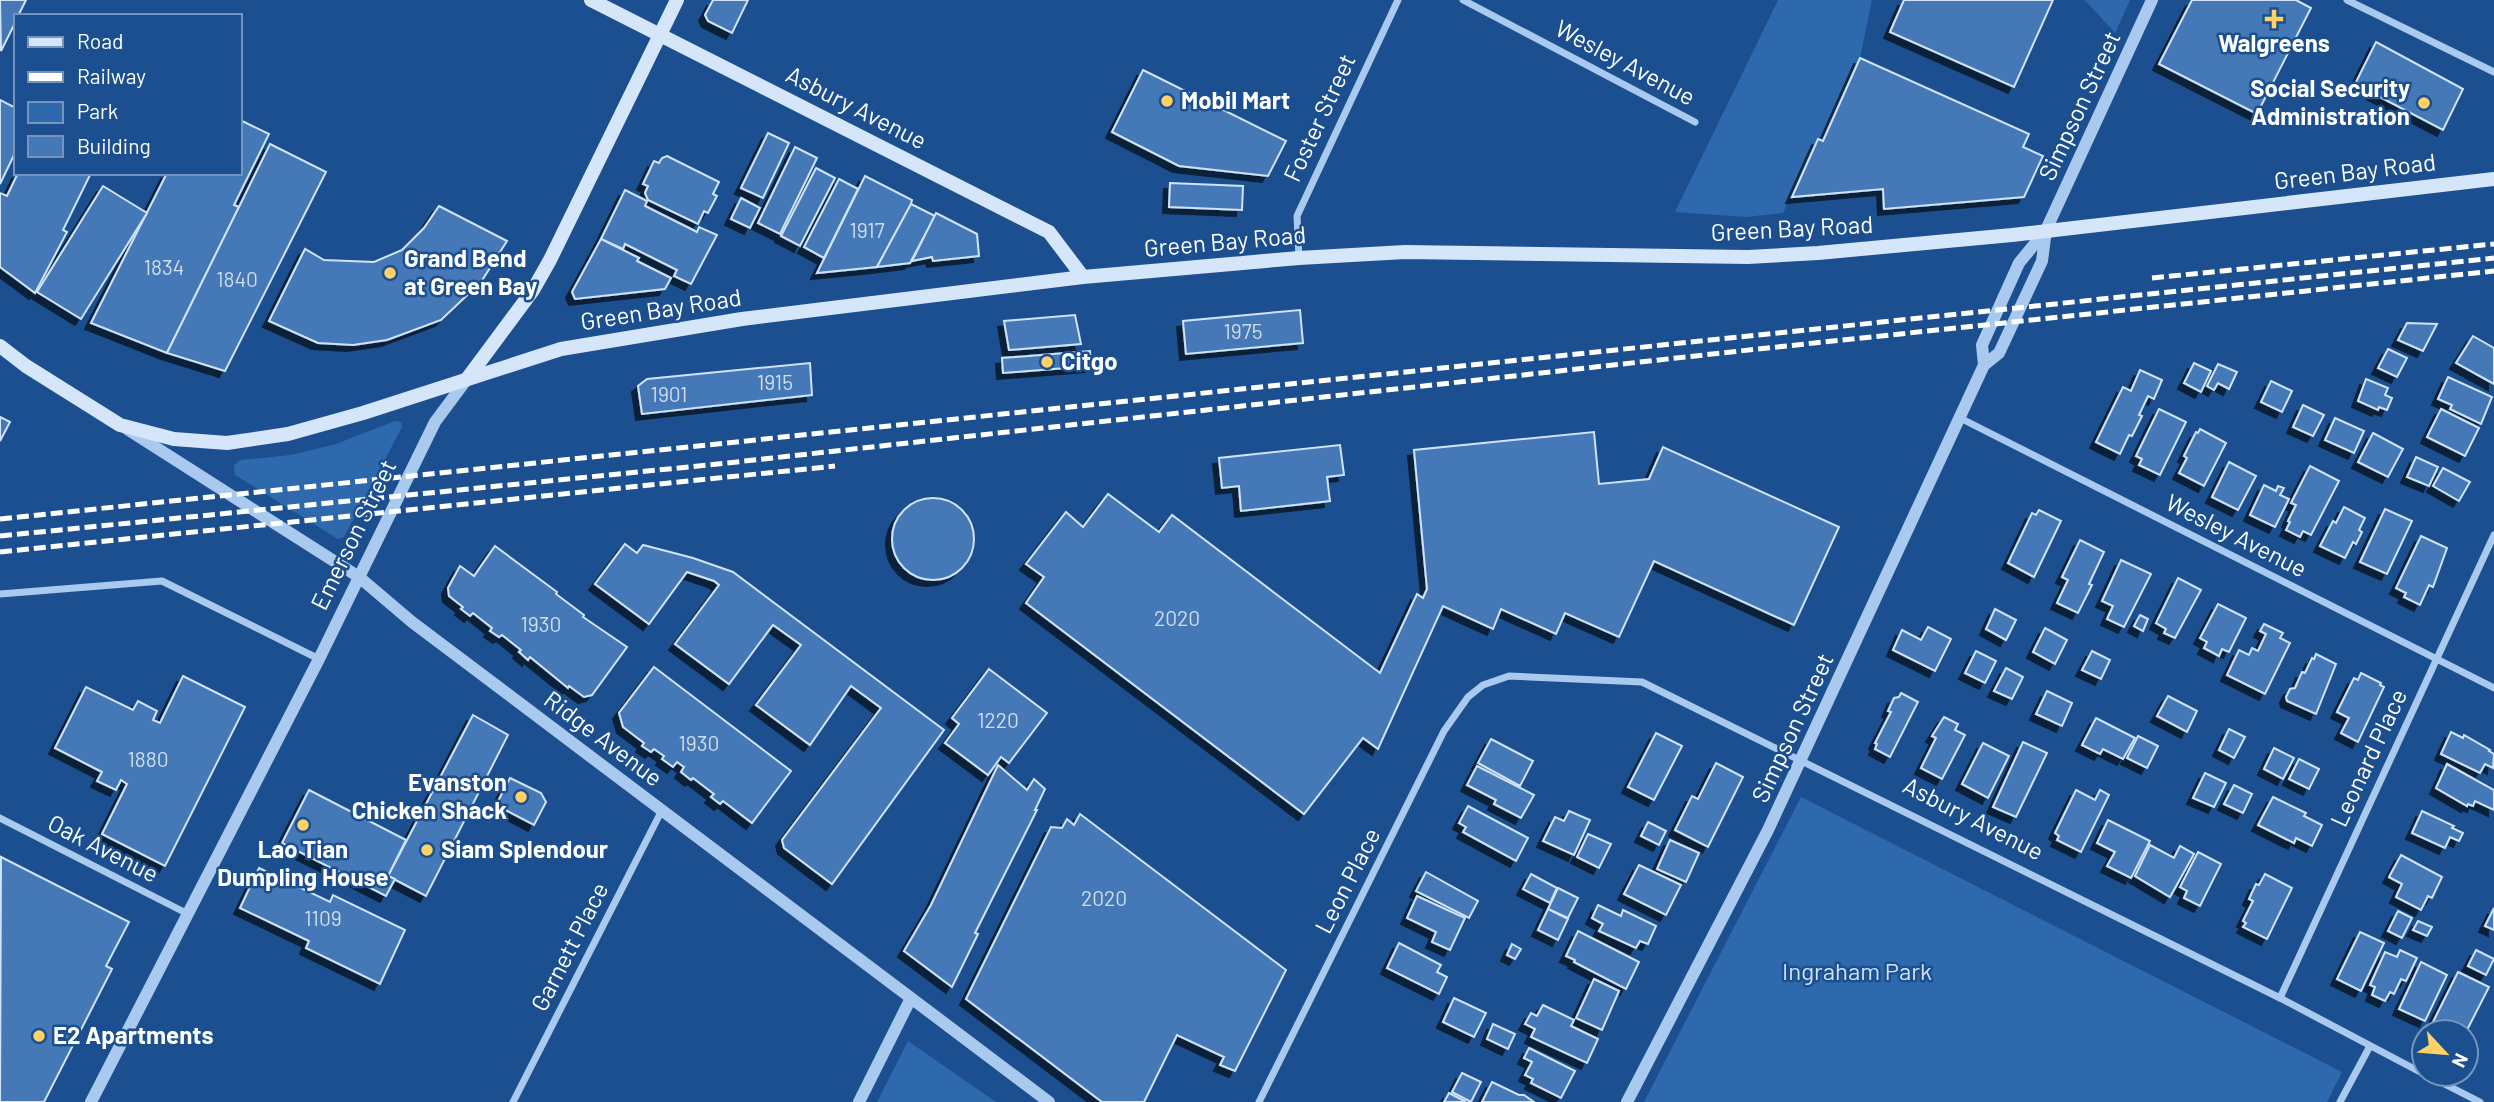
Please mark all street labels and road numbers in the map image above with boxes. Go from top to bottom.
street label: Wesley Avenue [1551,13,1701,111]
street label: Simpson Street [2031,26,2126,185]
street label: Foster Street [1276,49,1361,186]
street label: Asbury Avenue [782,59,932,154]
street label: Green Bay Road [2272,146,2437,195]
street label: Green Bay Road [1710,209,1874,246]
street label: Green Bay Road [1143,219,1307,262]
street label: Green Bay Road [578,281,743,336]
street label: Emerson Street [304,454,402,614]
street label: Wesley Avenue [2161,487,2312,583]
street label: Simpson Street [1744,648,1839,807]
street label: Ridge Avenue [539,684,669,792]
street label: Leonard Place [2323,684,2412,831]
street label: Asbury Avenue [1899,770,2049,865]
street label: Oak Avenue [44,807,164,888]
street label: Leon Place [1308,823,1386,938]
street label: Garnett Place [524,877,613,1015]

